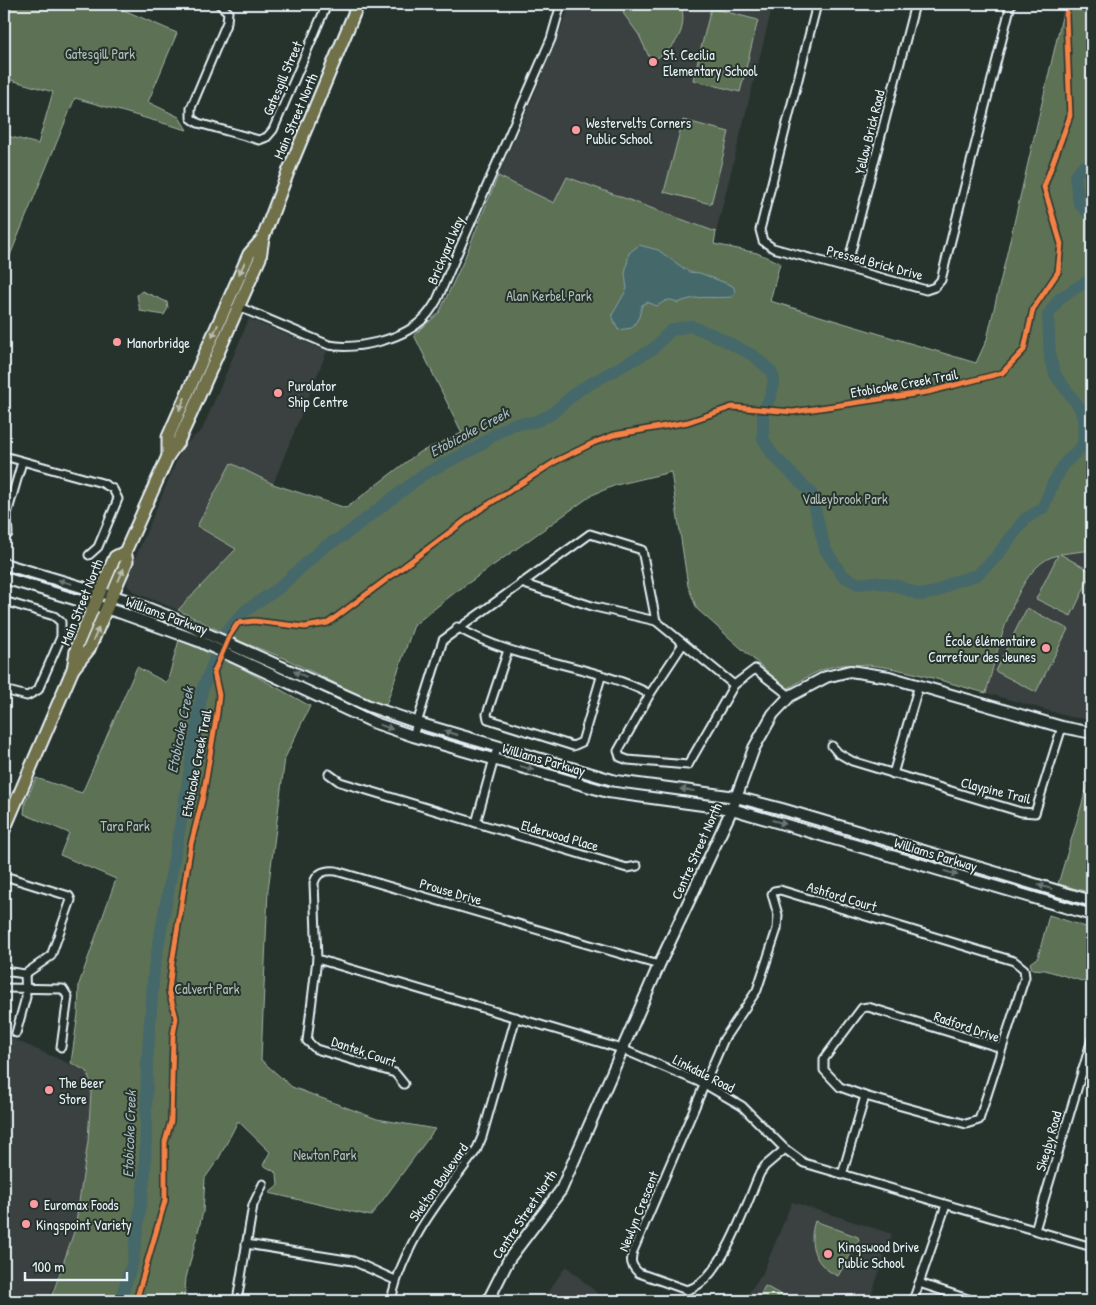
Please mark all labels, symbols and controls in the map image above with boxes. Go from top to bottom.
street label: Gatesgill Street [258,38,307,119]
park label: Gatesgill Park [65,44,135,64]
place label: St. Cecilia Elementary School [663,45,758,81]
marker: St. Cecilia Elementary School [647,56,659,68]
street label: Main Street North [268,70,322,162]
street label: Yellow Brick Road [849,87,889,176]
place label: Westervelts Corners Public School [586,113,691,148]
marker: Westervelts Corners Public School [570,124,582,136]
street label: Brickyard Way [422,213,469,287]
street label: Pressed Brick Drive [825,240,926,284]
one-way arrow [238,261,246,275]
park label: Alan Kerbel Park [506,286,592,305]
one-way arrow [210,324,218,338]
place label: Manorbridge [127,333,190,353]
marker: Manorbridge [111,336,123,348]
street label: Etobicoke Creek Trail [849,364,959,402]
place label: Purolator Ship Centre [288,376,348,412]
marker: Purolator Ship Centre [272,387,284,399]
one-way arrow [178,397,186,411]
water label: Etobicoke Creek [426,401,514,462]
park label: Valleybrook Park [802,489,888,509]
street label: Main Street North [55,556,107,648]
one-way arrow [118,567,126,582]
one-way arrow [58,578,73,586]
street label: Williams Parkway [123,591,211,640]
one-way arrow [92,627,100,641]
place label: École élémentaire Carrefour des Jeunes [928,631,1036,666]
marker: École élémentaire Carrefour des Jeunes [1040,642,1052,654]
one-way arrow [293,669,307,677]
water label: Etobicoke Creek [161,684,199,775]
street label: Etobicoke Creek Trail [176,708,216,818]
one-way arrow [379,724,394,731]
one-way arrow [443,729,458,737]
street label: Williams Parkway [500,738,588,781]
one-way arrow [520,765,535,773]
street label: Claypine Trail [959,772,1033,809]
one-way arrow [679,786,695,794]
street label: Centre Street North [666,800,726,902]
street label: Elderwood Place [519,815,601,855]
park label: Tara Park [100,816,150,835]
one-way arrow [771,818,786,826]
street label: Williams Parkway [892,832,980,877]
one-way arrow [944,869,959,877]
street label: Prouse Drive [418,873,485,909]
street label: Ashford Court [805,876,879,916]
one-way arrow [1038,883,1053,891]
park label: Calvert Park [175,979,240,998]
street label: Radford Drive [932,1006,1003,1046]
street label: Dantek Court [329,1031,399,1071]
street label: Linkdale Road [670,1049,739,1097]
place label: The Beer Store [59,1073,104,1108]
marker: The Beer Store [43,1084,55,1096]
water label: Etobicoke Creek [117,1088,141,1178]
street label: Skegby Road [1030,1108,1067,1174]
street label: Skelton Boulevard [404,1139,472,1225]
park label: Newton Park [294,1145,357,1164]
street label: Centre Street North [487,1166,561,1262]
street label: Newlyn Crescent [613,1168,664,1254]
place label: Euromax Foods [44,1195,119,1214]
marker: Euromax Foods [28,1198,40,1210]
place label: Kingspoint Variety [36,1215,132,1235]
marker: Kingspoint Variety [20,1218,32,1230]
place label: Kingswood Drive Public School [838,1237,920,1272]
marker: Kingswood Drive Public School [822,1248,834,1260]
scale bar [25,1250,128,1282]
text: 100 m [32,1256,65,1277]

